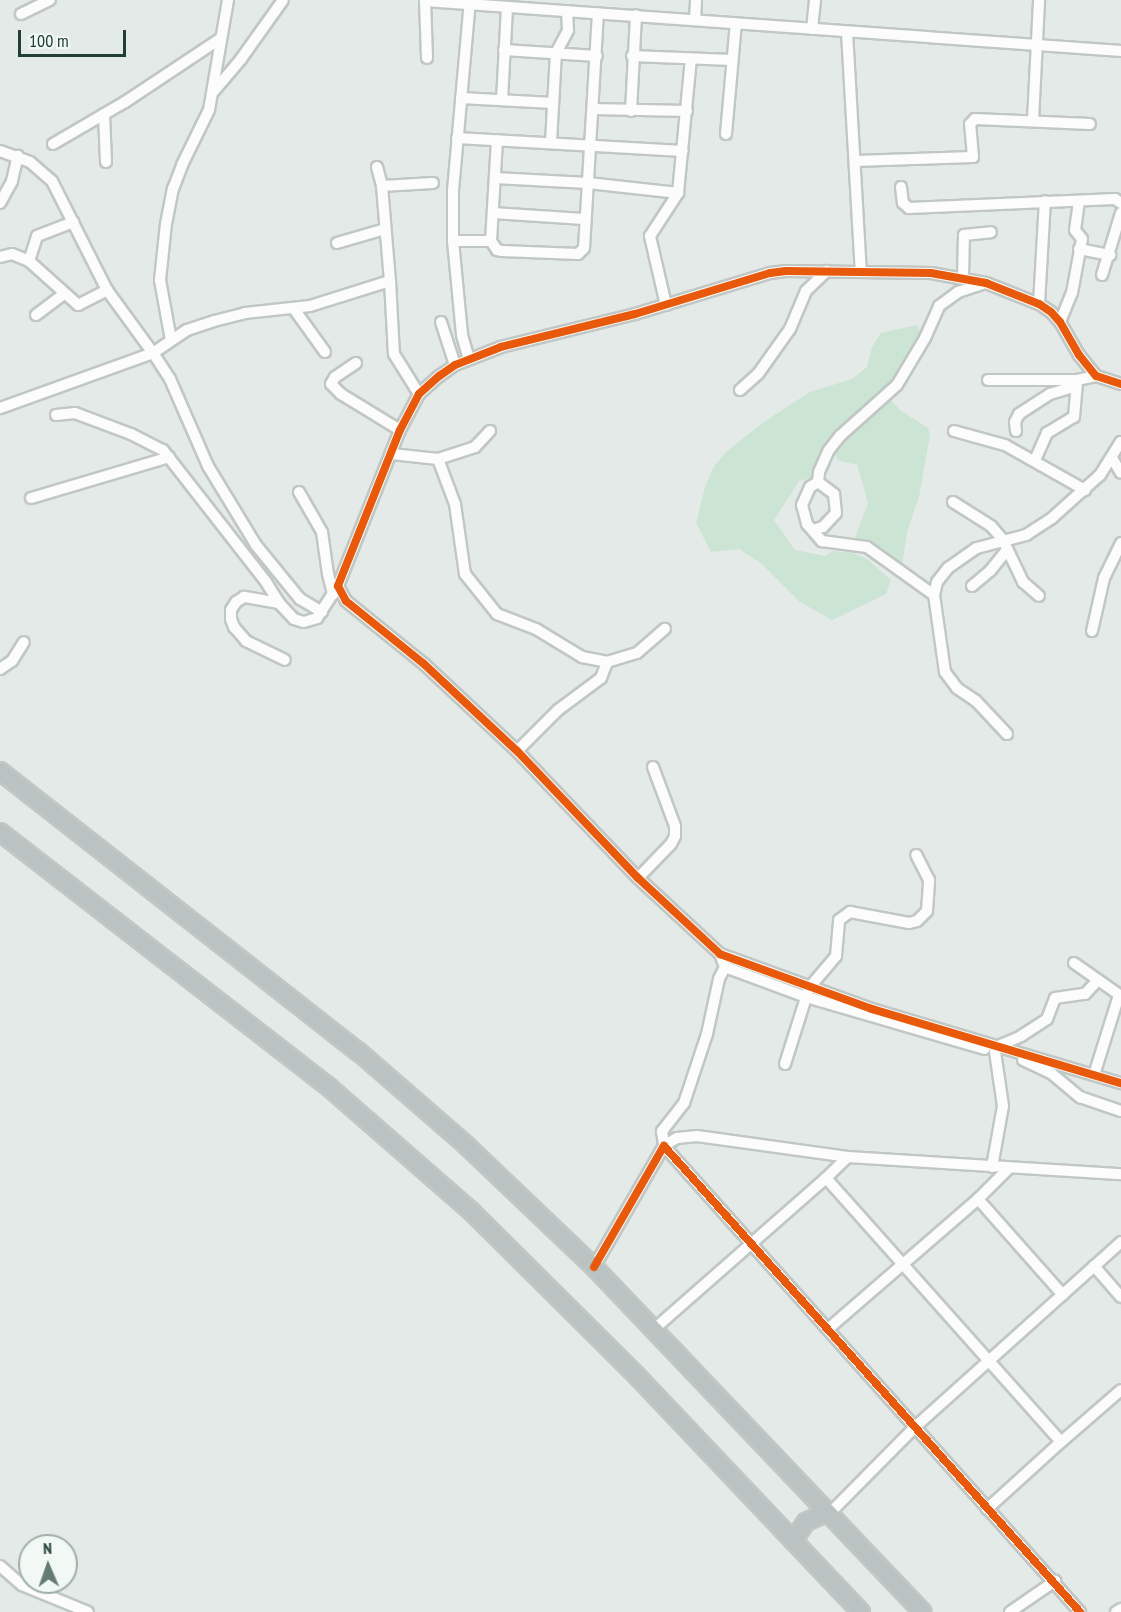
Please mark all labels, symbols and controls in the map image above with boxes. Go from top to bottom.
scale bar [21,18,129,56]
text: 100 m [29,29,69,52]
north arrow [18,1534,78,1594]
text: N [43,1538,52,1558]

